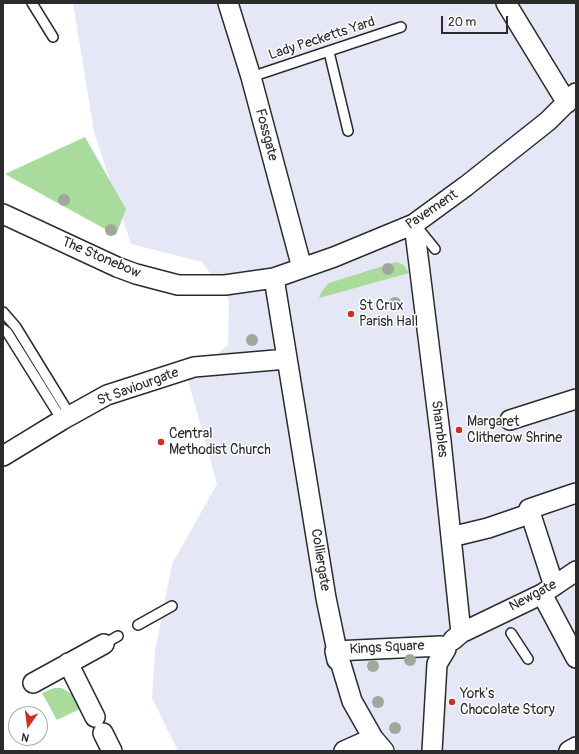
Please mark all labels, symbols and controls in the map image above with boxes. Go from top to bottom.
scale bar [443,8,510,34]
street label: Lady Pecketts Yard [267,14,377,64]
text: 20 m [448,15,476,30]
street label: Fossgate [251,107,281,163]
street label: Pavement [403,186,461,234]
street label: The Stonebow [59,234,143,282]
place label: St Crux Parish Hall [359,298,418,330]
marker: St Crux Parish Hall [346,309,356,319]
street label: St Saviourgate [95,364,181,410]
street label: Shambles [427,400,451,458]
place label: Margaret Clitherow Shrine [467,414,562,446]
marker: Margaret Clitherow Shrine [454,425,464,435]
place label: Central Methodist Church [169,426,271,458]
marker: Central Methodist Church [156,437,166,447]
street label: Colliergate [307,528,333,592]
street label: Newgate [506,576,560,616]
street label: Kings Square [349,638,425,658]
place label: York's Chocolate Story [460,686,555,718]
marker: York's Chocolate Story [447,697,457,707]
north arrow [8,706,48,746]
text: N [20,730,30,744]

